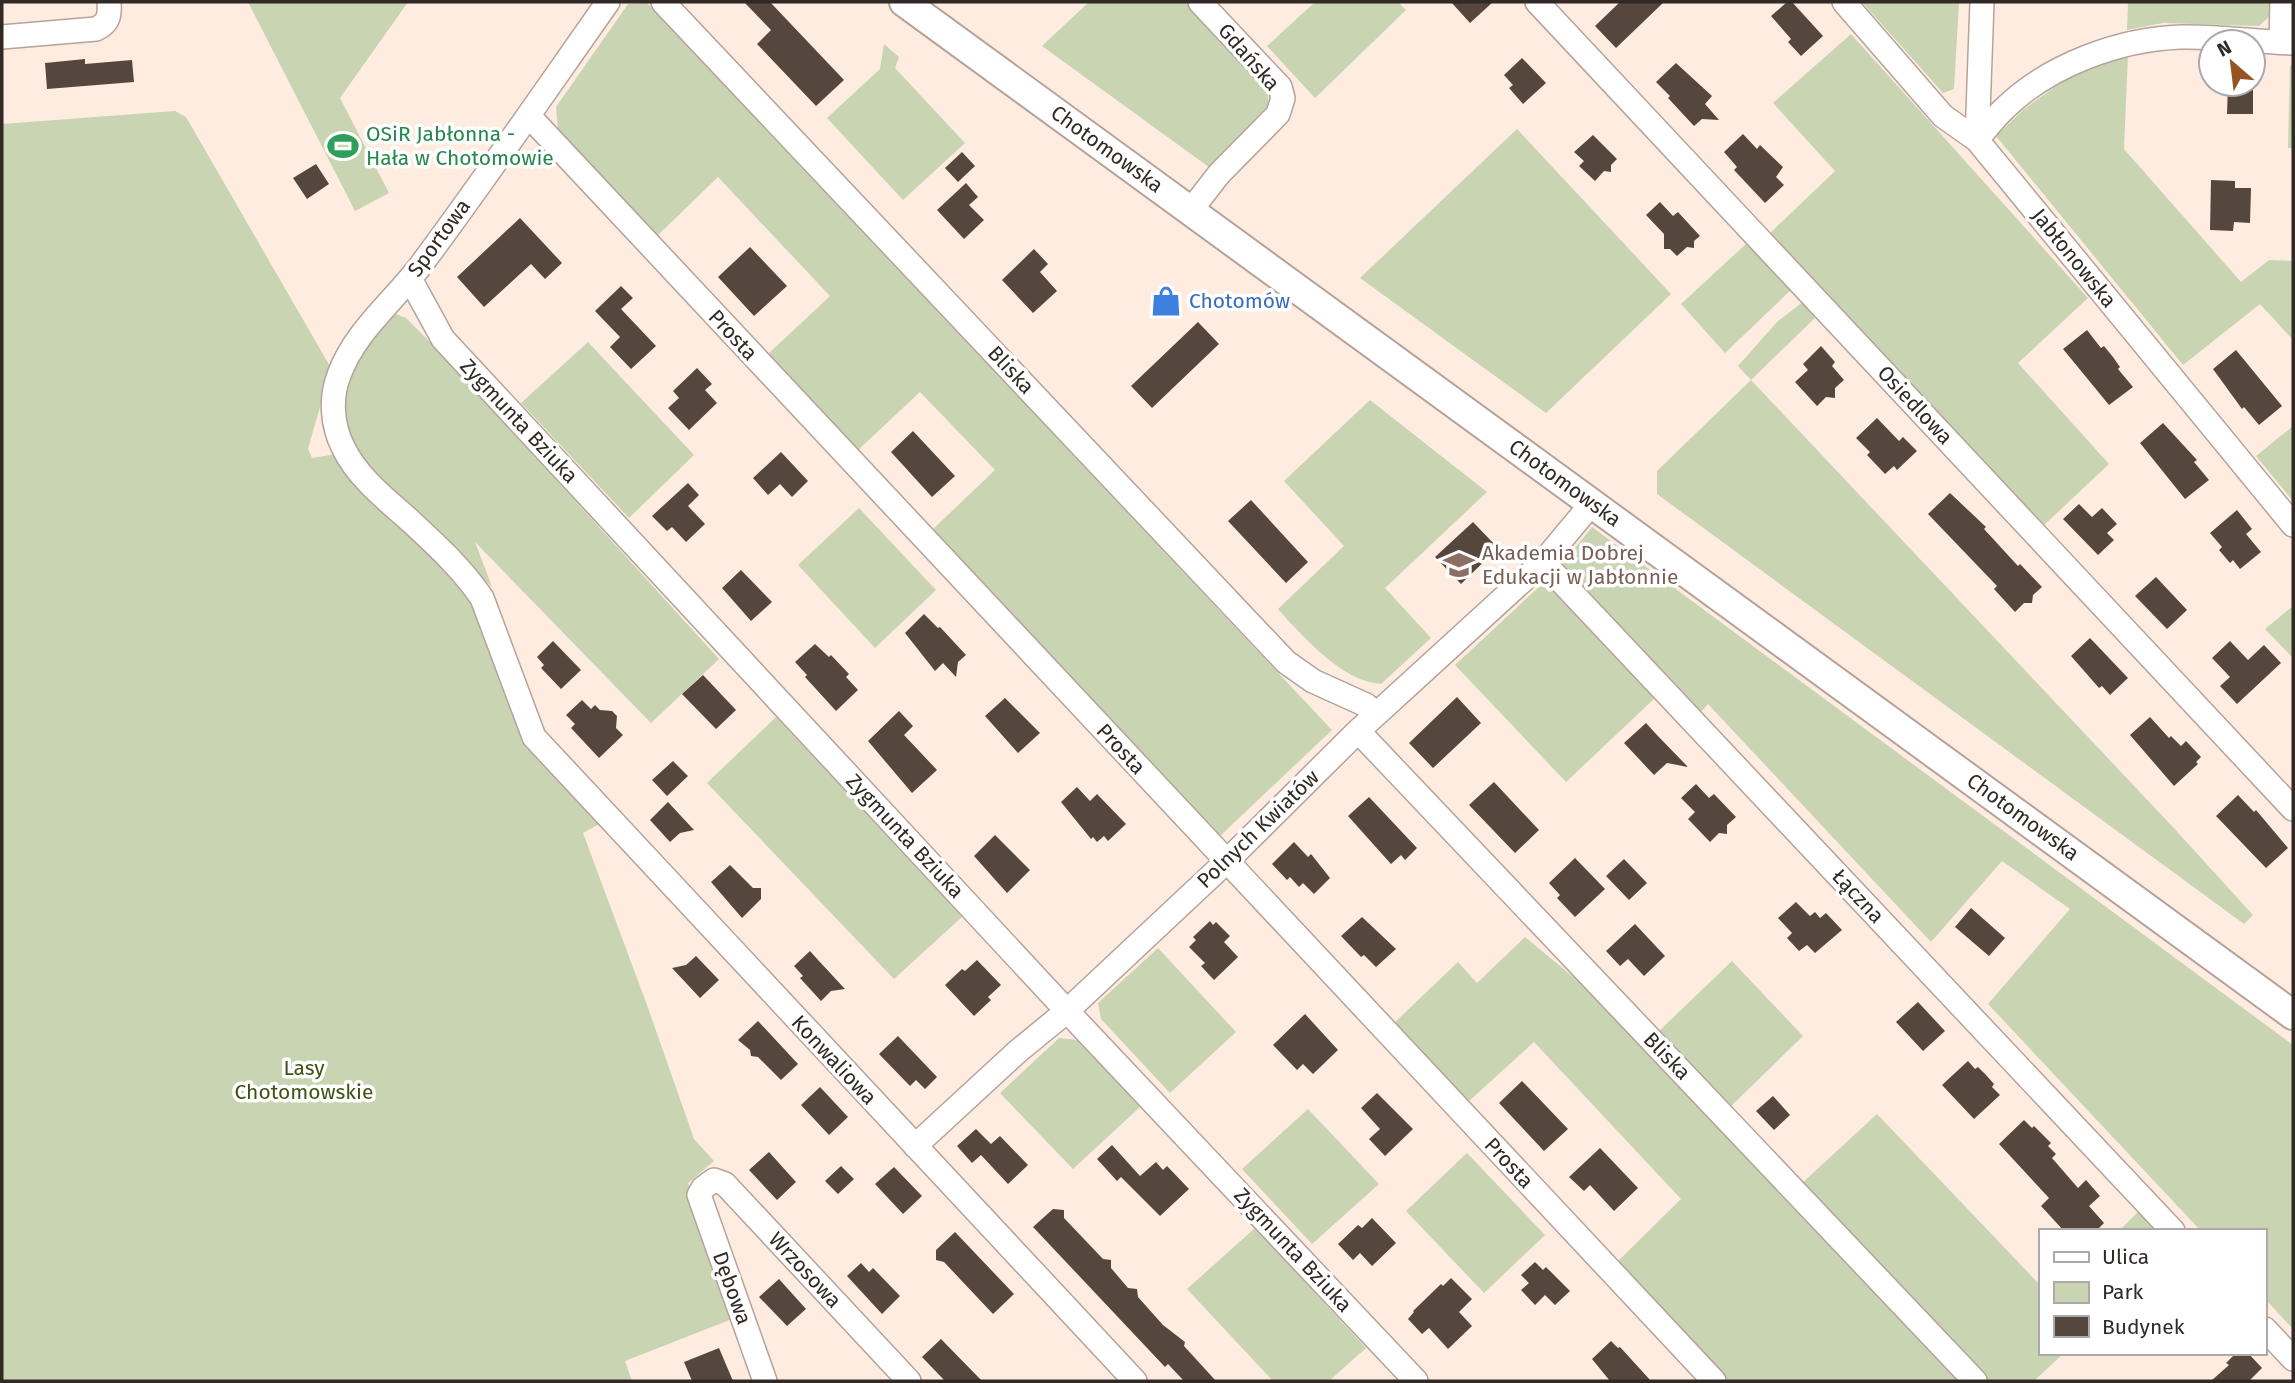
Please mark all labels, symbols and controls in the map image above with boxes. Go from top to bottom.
street label: Gdańska [1213,18,1285,96]
north arrow [2197,28,2267,98]
text: N [2213,35,2235,62]
street label: Chotomowska [1046,100,1168,198]
place label: OSiR Jabłonna - Hała w Chotomowie [366,121,554,171]
sports icon: OSiR Jabłonna - Hała w Chotomowie [326,129,360,163]
street label: Sportowa [402,194,476,282]
street label: Jabłonowska [2026,203,2122,313]
shop icon: Chotomów [1149,284,1183,318]
place label: Chotomów [1189,288,1290,314]
street label: Prosta [703,304,763,366]
street label: Bliska [982,340,1040,400]
street label: Zygmunta Bziuka [455,353,583,489]
street label: Osiedlowa [1872,360,1958,450]
street label: Chotomowska [1504,434,1626,532]
place label: Akademia Dobrej Edukacji w Jabłonnie [1482,540,1678,590]
school or university icon: Akademia Dobrej Edukacji w Jabłonnie [1442,548,1476,582]
street label: Prosta [1091,718,1151,780]
street label: Polnych Kwiatów [1192,764,1324,894]
street label: Zygmunta Bziuka [841,768,969,904]
street label: Chotomowska [1962,768,2084,866]
street label: Łączna [1826,863,1890,929]
street label: Konwaliowa [786,1010,882,1110]
street label: Bliska [1638,1027,1696,1085]
park label: Lasy Chotomowskie [235,1055,373,1105]
street label: Prosta [1479,1132,1539,1194]
street label: Zygmunta Bziuka [1229,1182,1357,1318]
street label: Wrzosowa [763,1226,847,1314]
legend [2039,1229,2267,1355]
text: Ulica [2102,1244,2149,1270]
street label: Dębowa [707,1248,757,1328]
text: Park [2102,1279,2144,1305]
text: Budynek [2102,1314,2185,1340]

